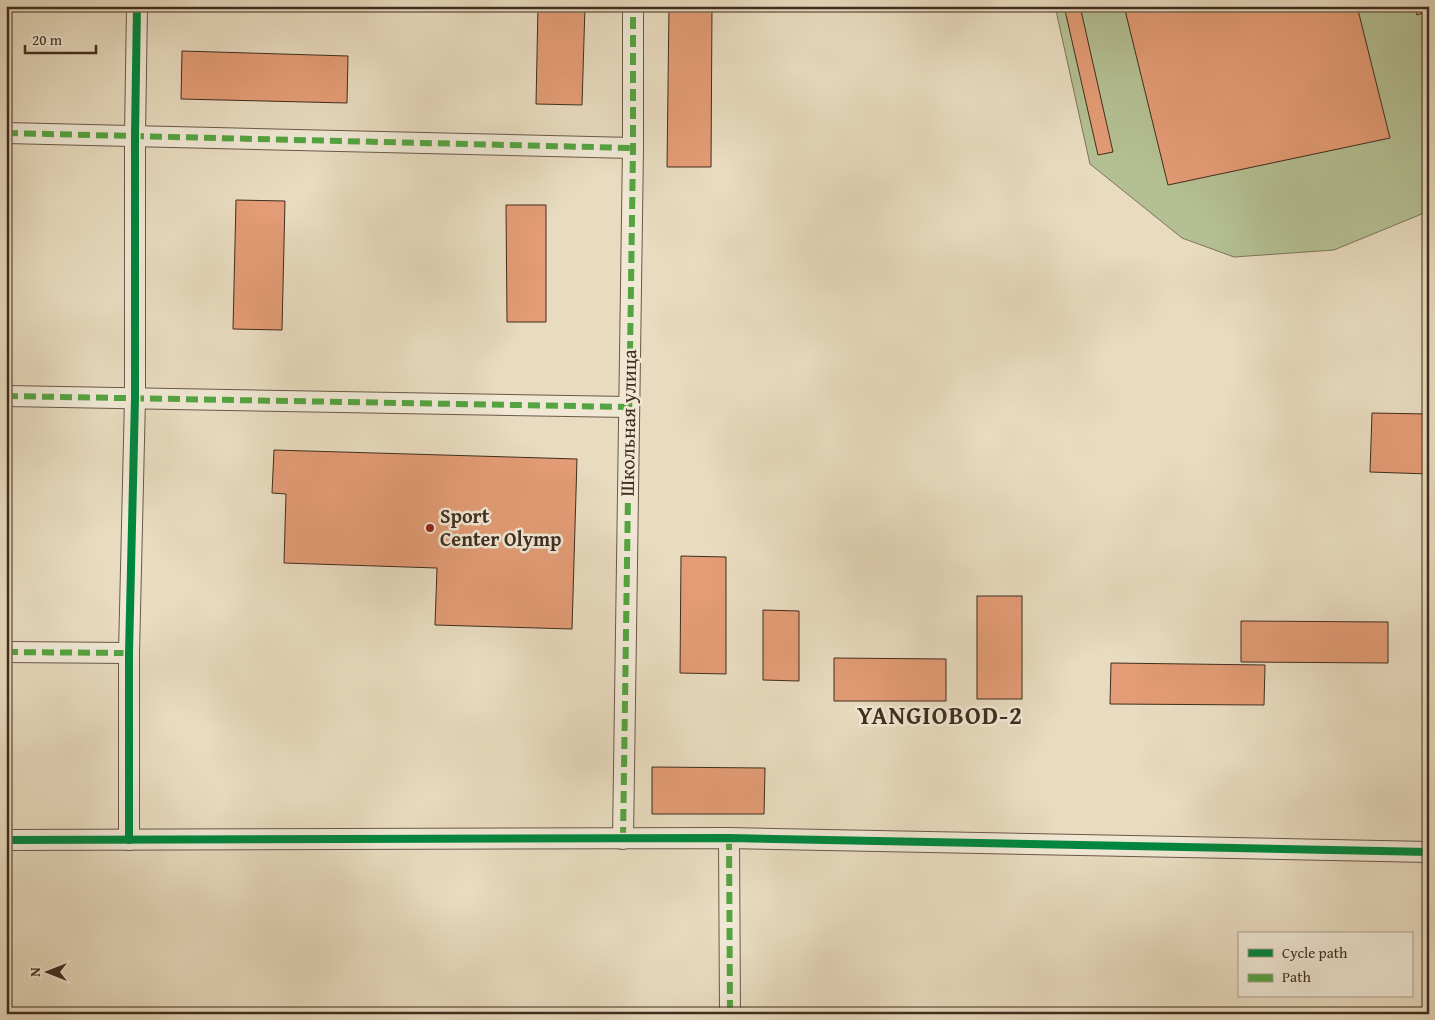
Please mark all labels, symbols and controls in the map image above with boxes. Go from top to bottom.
scale bar [25,22,96,54]
text: 20 m [32,29,63,50]
street label: Школьная улица [612,349,643,497]
place label: Sport Center Olymp [440,501,562,553]
marker: Sport Center Olymp [424,522,436,534]
district label: YANGIOBOD-2 [857,697,1023,733]
legend [1238,932,1412,998]
text: Cycle path [1282,942,1348,963]
north arrow [22,948,72,998]
text: Path [1282,966,1311,987]
text: N [25,967,45,977]

